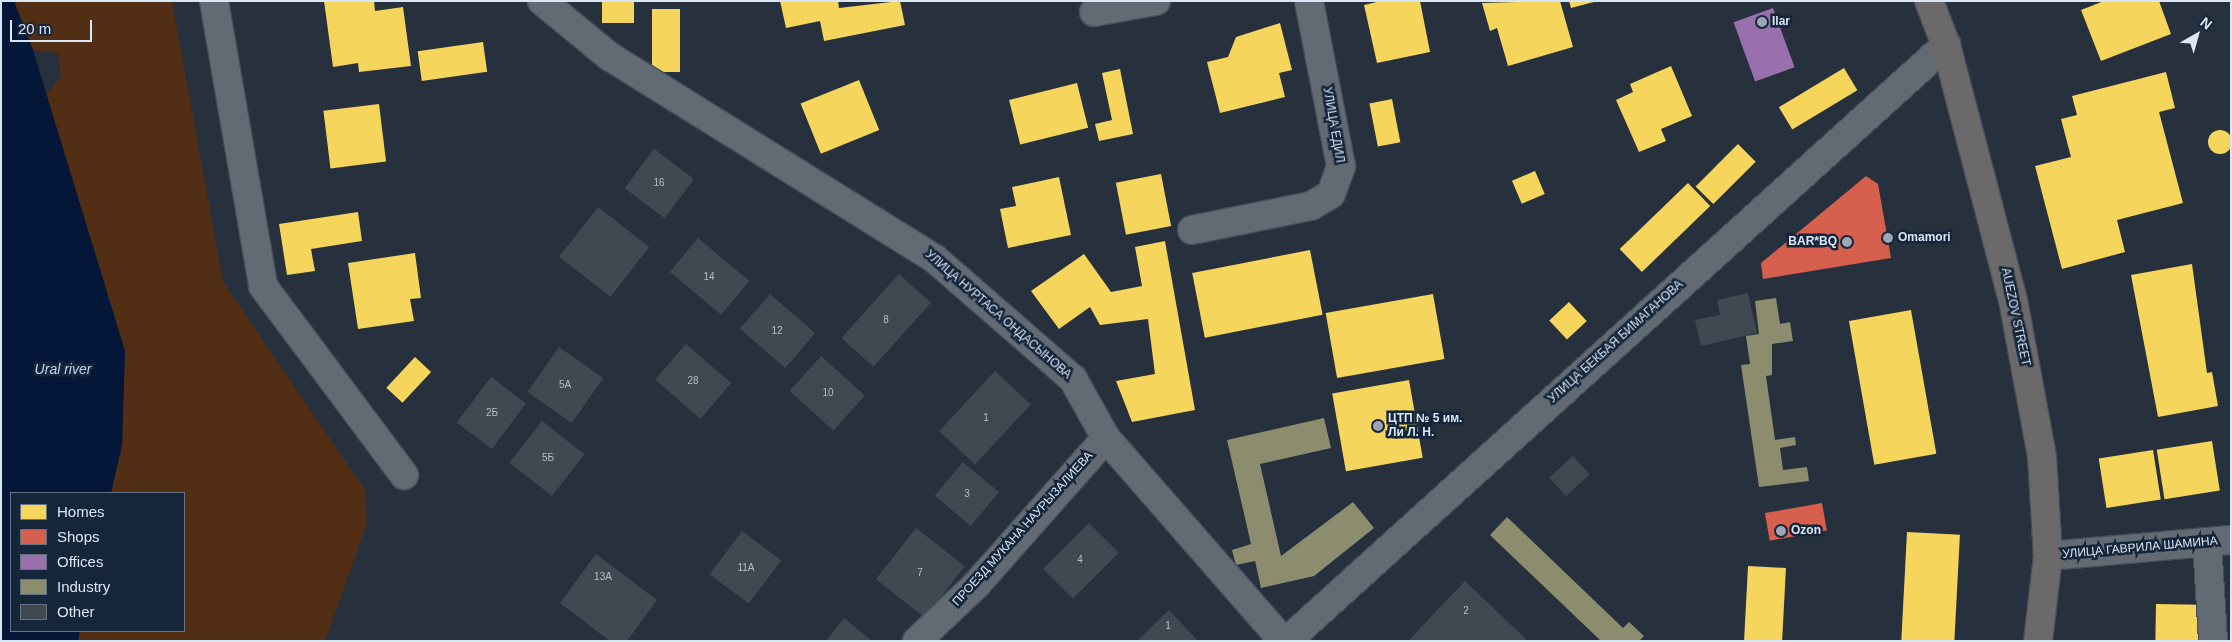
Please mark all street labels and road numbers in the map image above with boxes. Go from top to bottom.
street label: УЛИЦА ЕДИЛ [1319,86,1347,164]
street label: УЛИЦА НУРТАСА ОНДАСЫНОВА [922,248,1074,382]
street label: AUEZOV STREET [1998,267,2032,367]
street label: УЛИЦА БЕКБАЯ БИМАГАНОВА [1546,278,1686,406]
street label: ПРОЕЗД МУКАНА НАУРЫЗАЛИЕВА [950,449,1096,609]
street label: УЛИЦА ГАВРИЛА ШАМИНА [2062,534,2218,562]

